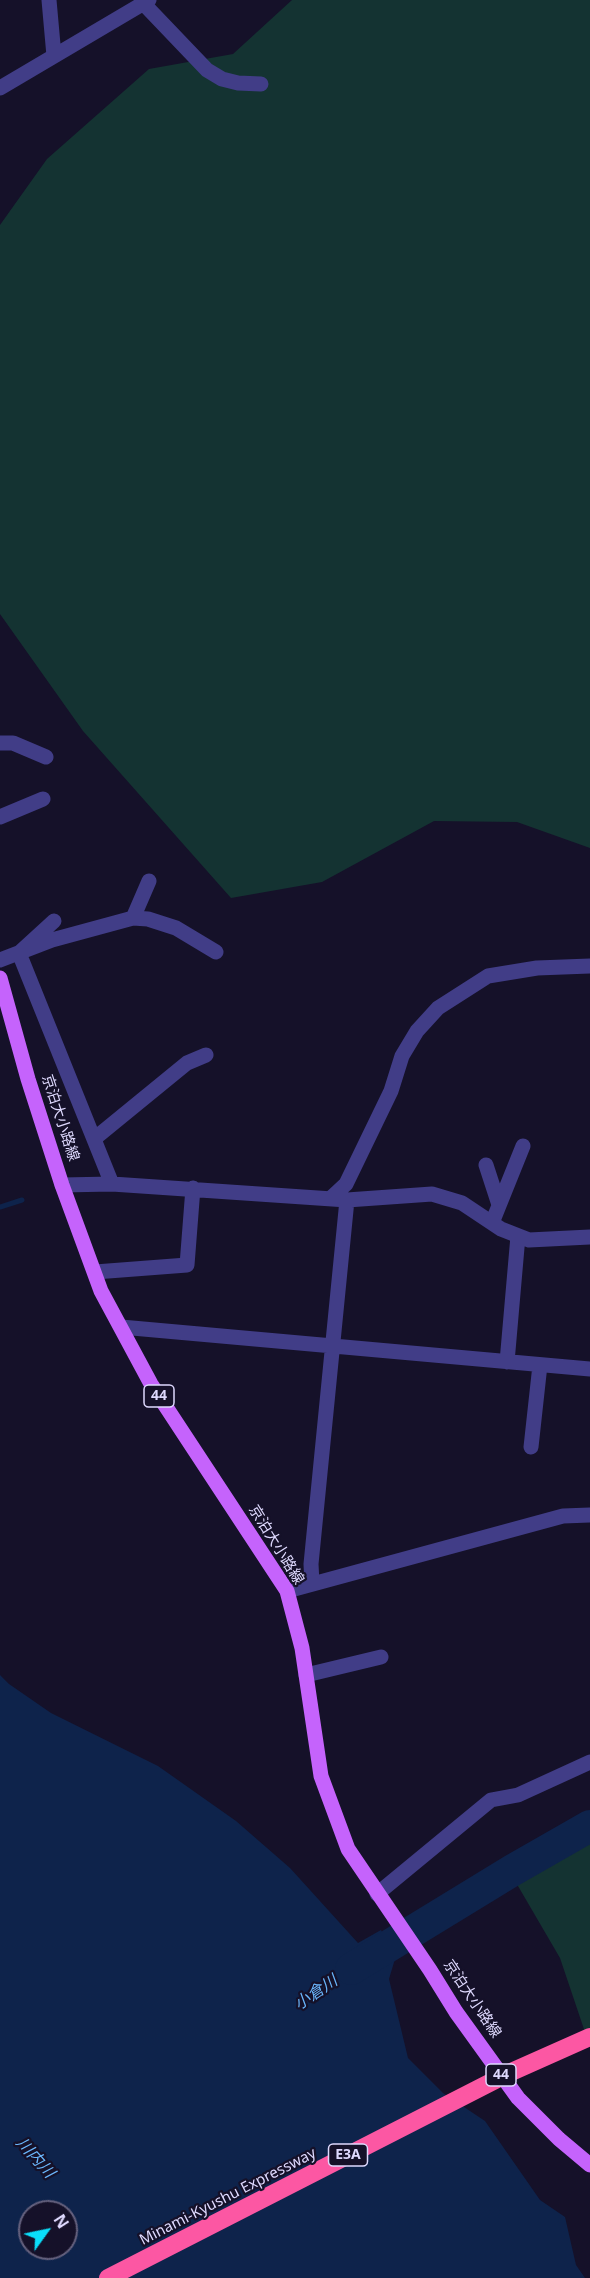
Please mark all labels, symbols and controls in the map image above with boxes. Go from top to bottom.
street label: 京泊大小路線 [38,1072,82,1164]
road number: 44 [144,1385,174,1407]
street label: 京泊大小路線 [245,1502,307,1588]
street label: 京泊大小路線 [439,1957,505,2041]
water label: 小倉川 [291,1972,341,2014]
road number: 44 [486,2064,516,2086]
water label: 川内川 [12,2134,58,2182]
road number: E3A [328,2144,368,2166]
street label: Minami-Kyushu Expressway [137,2145,319,2249]
north arrow [18,2200,78,2260]
text: N [49,2210,74,2233]

